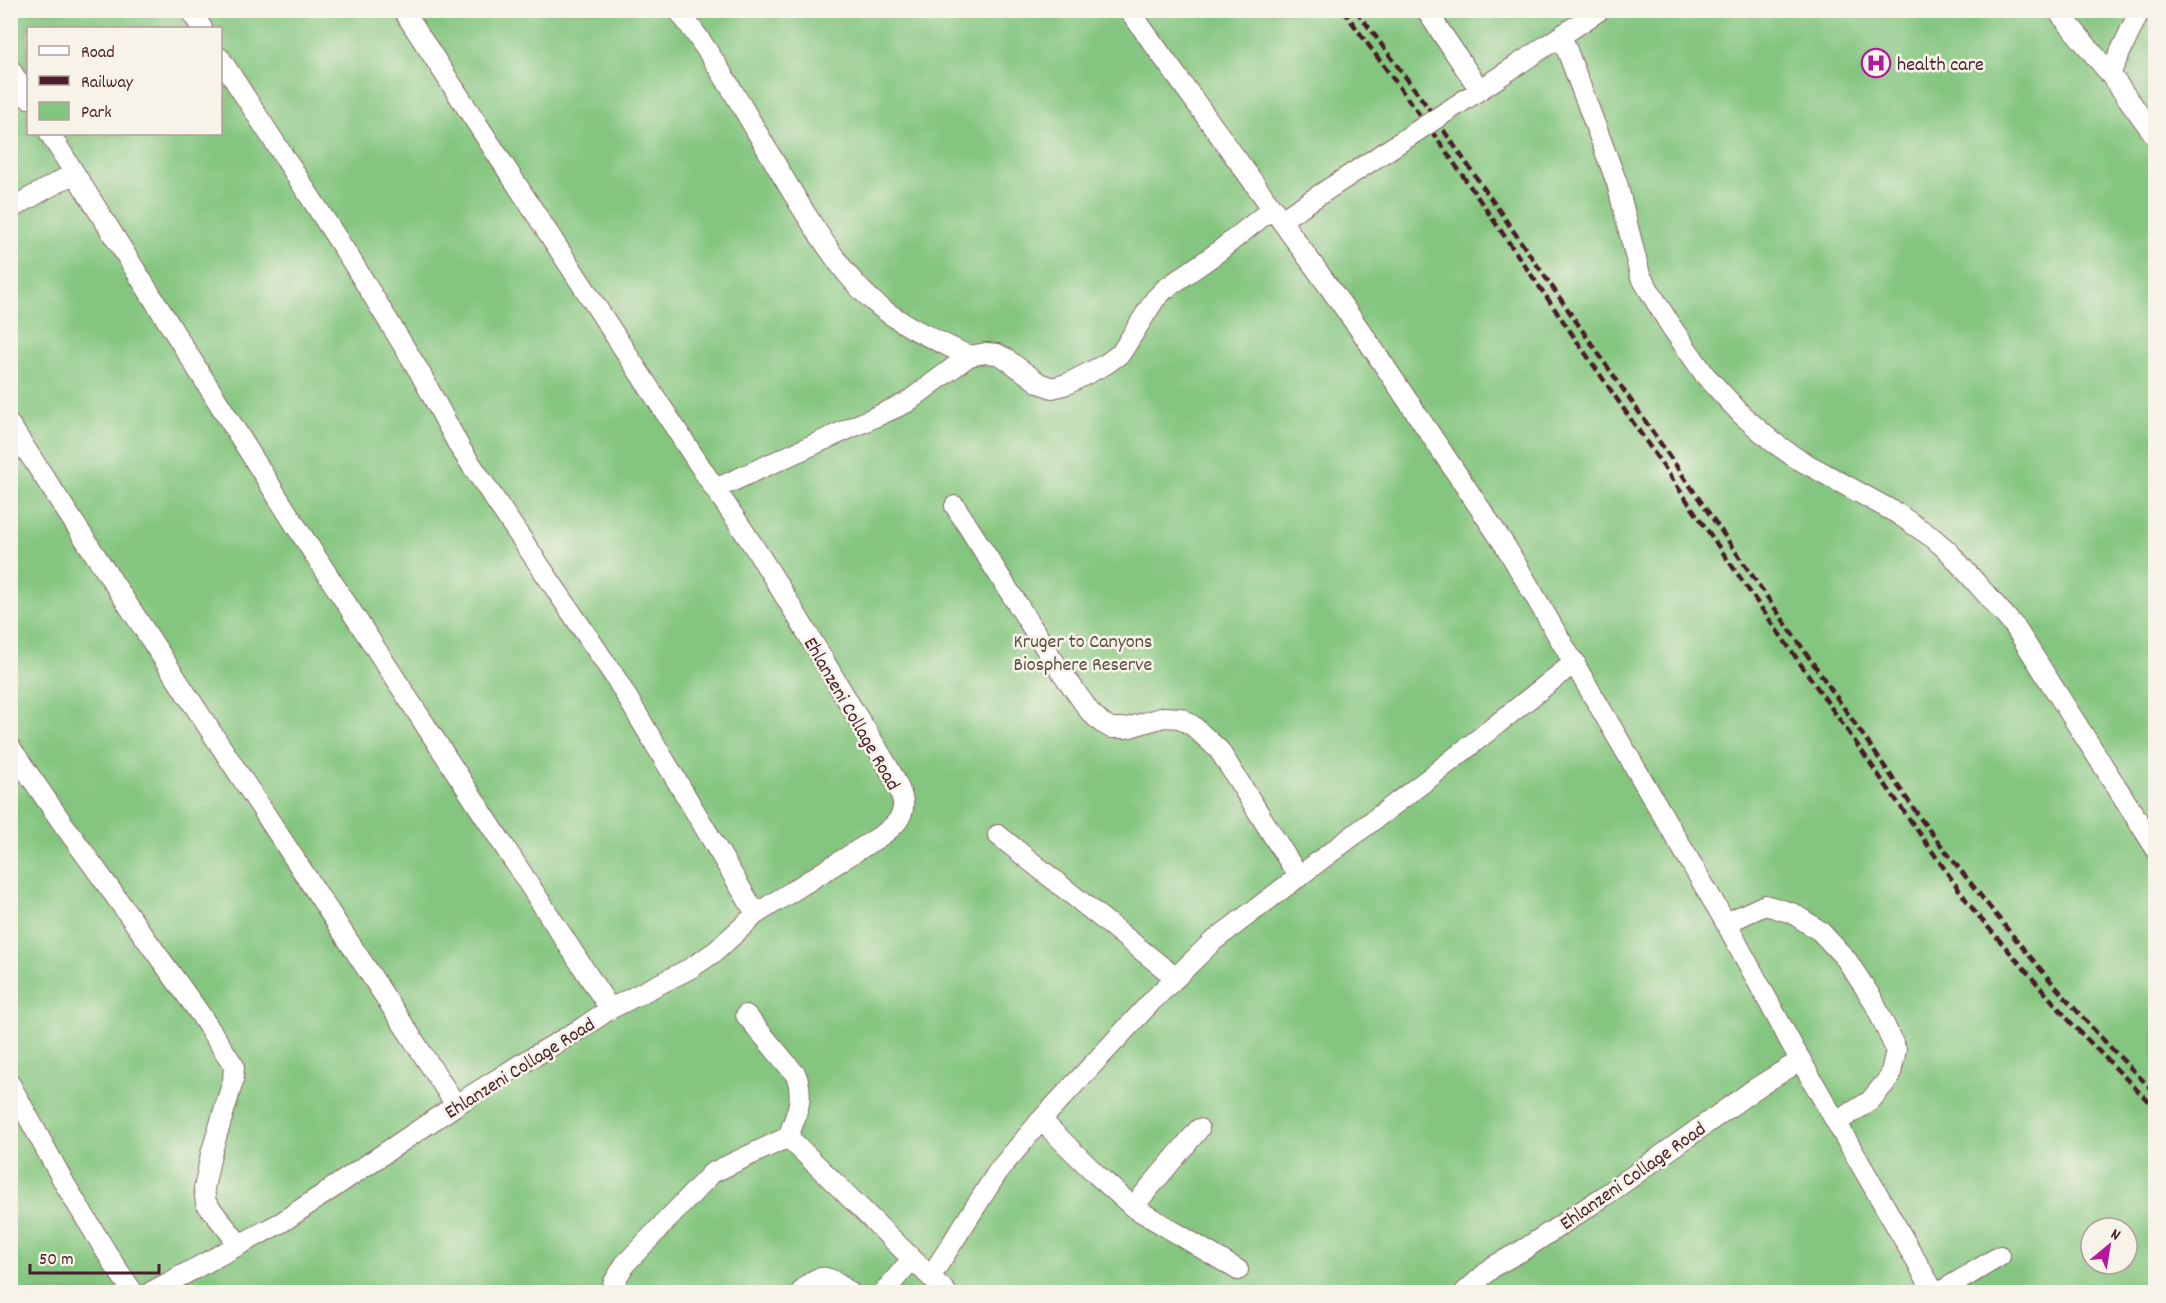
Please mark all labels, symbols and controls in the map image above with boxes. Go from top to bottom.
legend [27,27,222,135]
text: Road [81,41,115,66]
hospital icon: health care [1860,47,1892,79]
place label: health care [1897,52,1984,80]
text: Railway [81,71,134,96]
text: Park [81,101,112,126]
park label: Kruger to Canyons Biosphere Reserve [1014,629,1153,680]
street label: Ehlanzeni Collage Road [795,633,906,796]
street label: Ehlanzeni Collage Road [440,1012,601,1127]
street label: Ehlanzeni Collage Road [1555,1116,1712,1238]
north arrow [2079,1216,2139,1276]
text: N [2106,1223,2125,1247]
scale bar [30,1237,159,1275]
text: 50 m [39,1248,74,1273]

